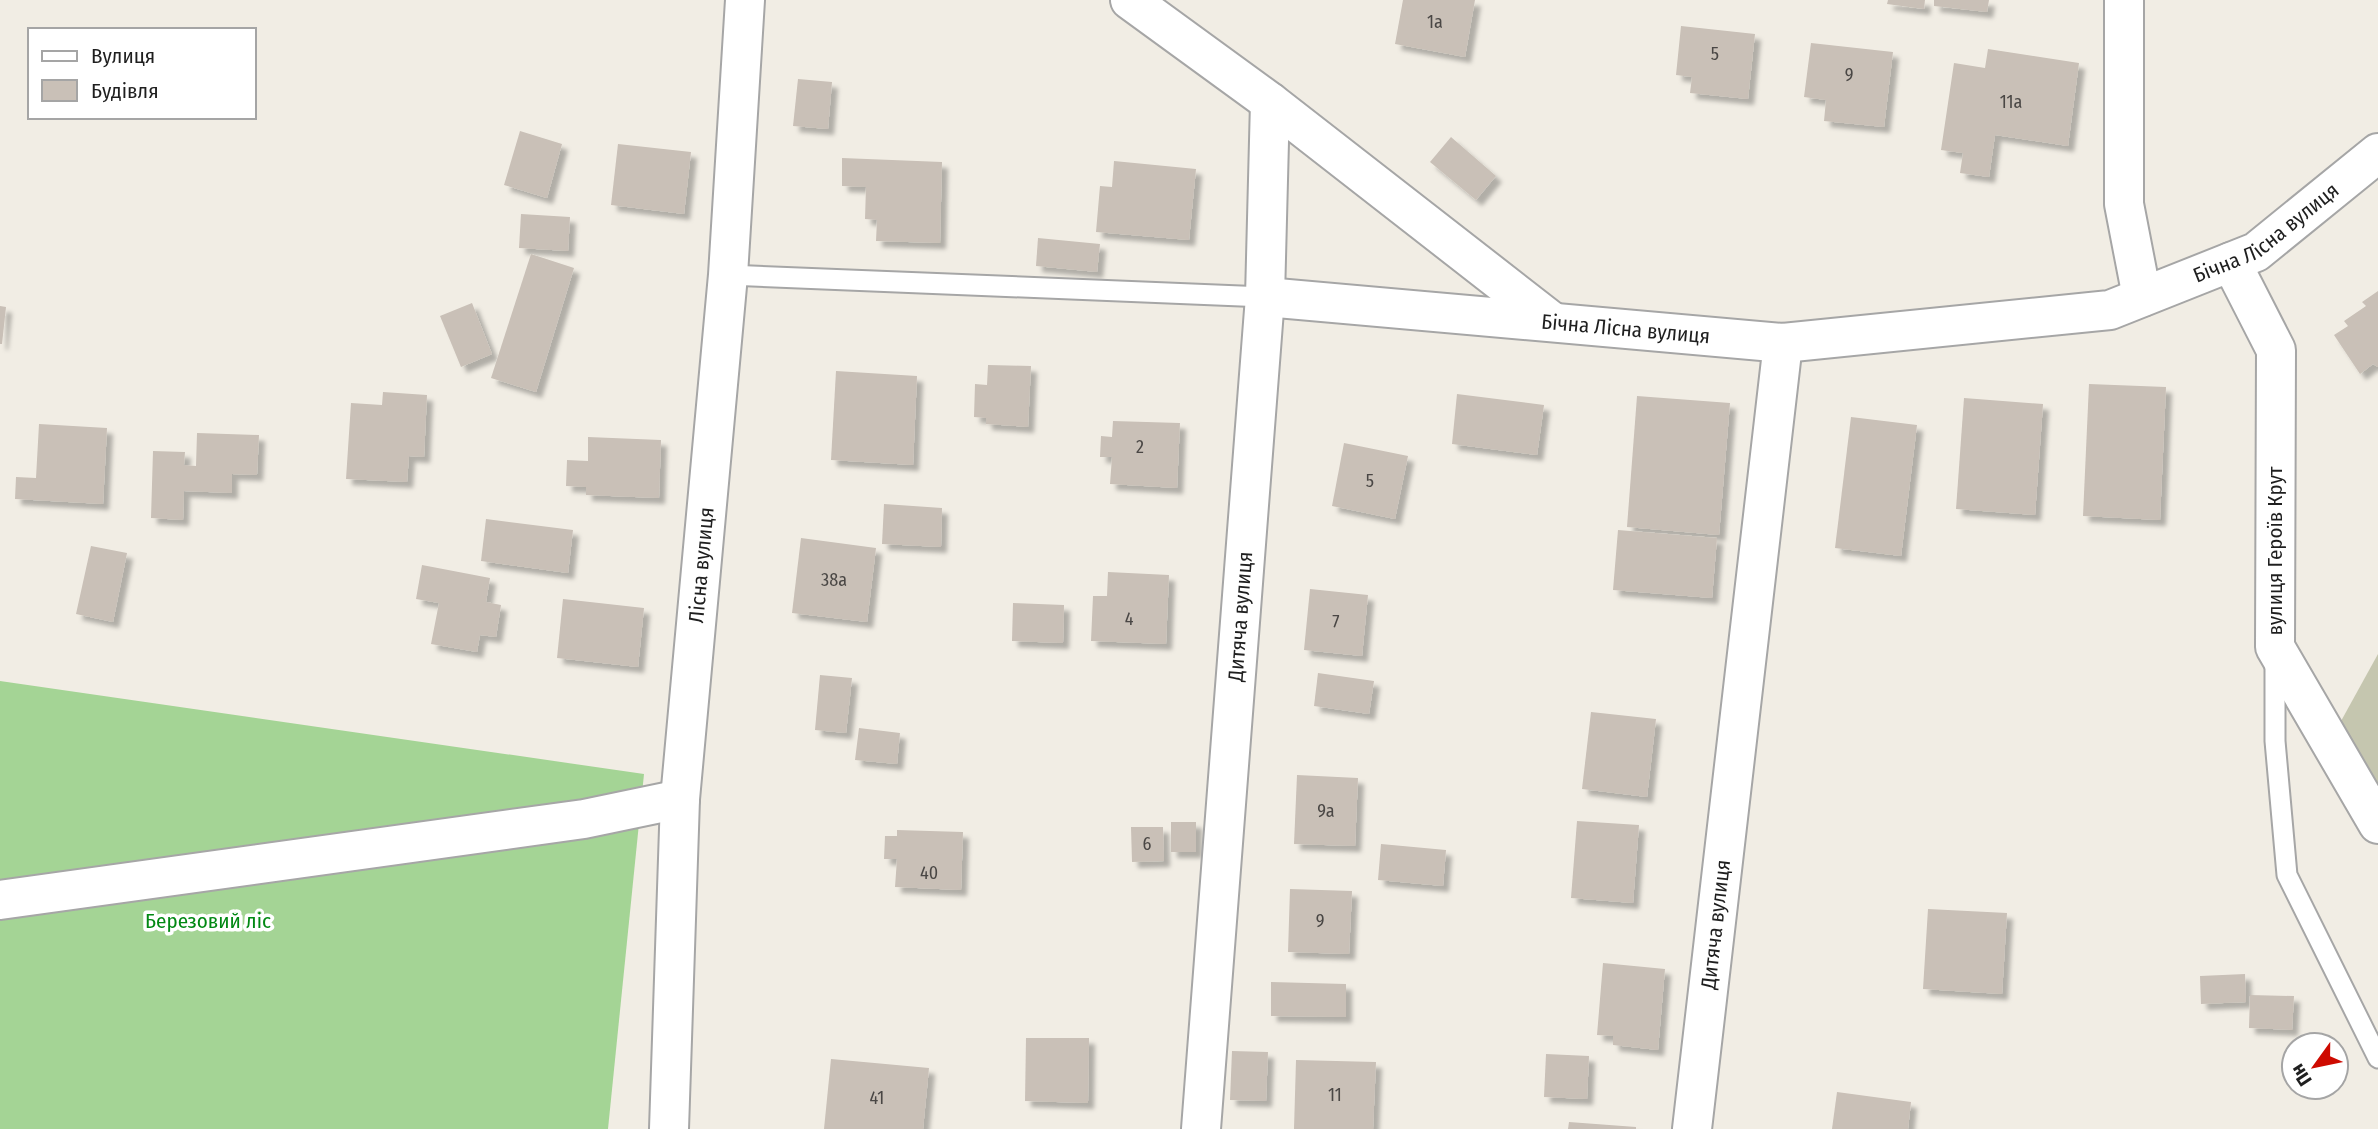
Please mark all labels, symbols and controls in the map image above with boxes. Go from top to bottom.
house number: 1а [1427,11,1443,33]
legend [28,28,256,119]
text: Вулиця [91,43,155,69]
house number: 5 [1711,43,1719,65]
house number: 9 [1845,64,1853,86]
text: Будівля [91,78,159,104]
house number: 11а [2000,91,2022,113]
street label: Бічна Лісна вулиця [2189,177,2344,289]
street label: Бічна Лісна вулиця [1540,309,1711,349]
house number: 2 [1136,436,1144,458]
street label: вулиця Героїв Крут [2262,466,2288,636]
house number: 5 [1366,470,1374,492]
street label: Лісна вулиця [683,506,720,624]
street label: Дитяча вулиця [1222,551,1258,683]
house number: 38а [821,569,847,591]
house number: 4 [1125,608,1134,630]
house number: 7 [1332,611,1340,633]
house number: 9а [1317,800,1335,822]
house number: 6 [1143,833,1152,855]
street label: Дитяча вулиця [1695,858,1736,991]
house number: 40 [920,862,938,884]
park label: Березовий ліс [145,908,271,934]
house number: 9 [1316,910,1324,932]
north arrow [2280,1031,2350,1101]
text: Пн [2286,1060,2317,1090]
house number: 11 [1328,1084,1342,1106]
house number: 41 [870,1087,884,1109]

